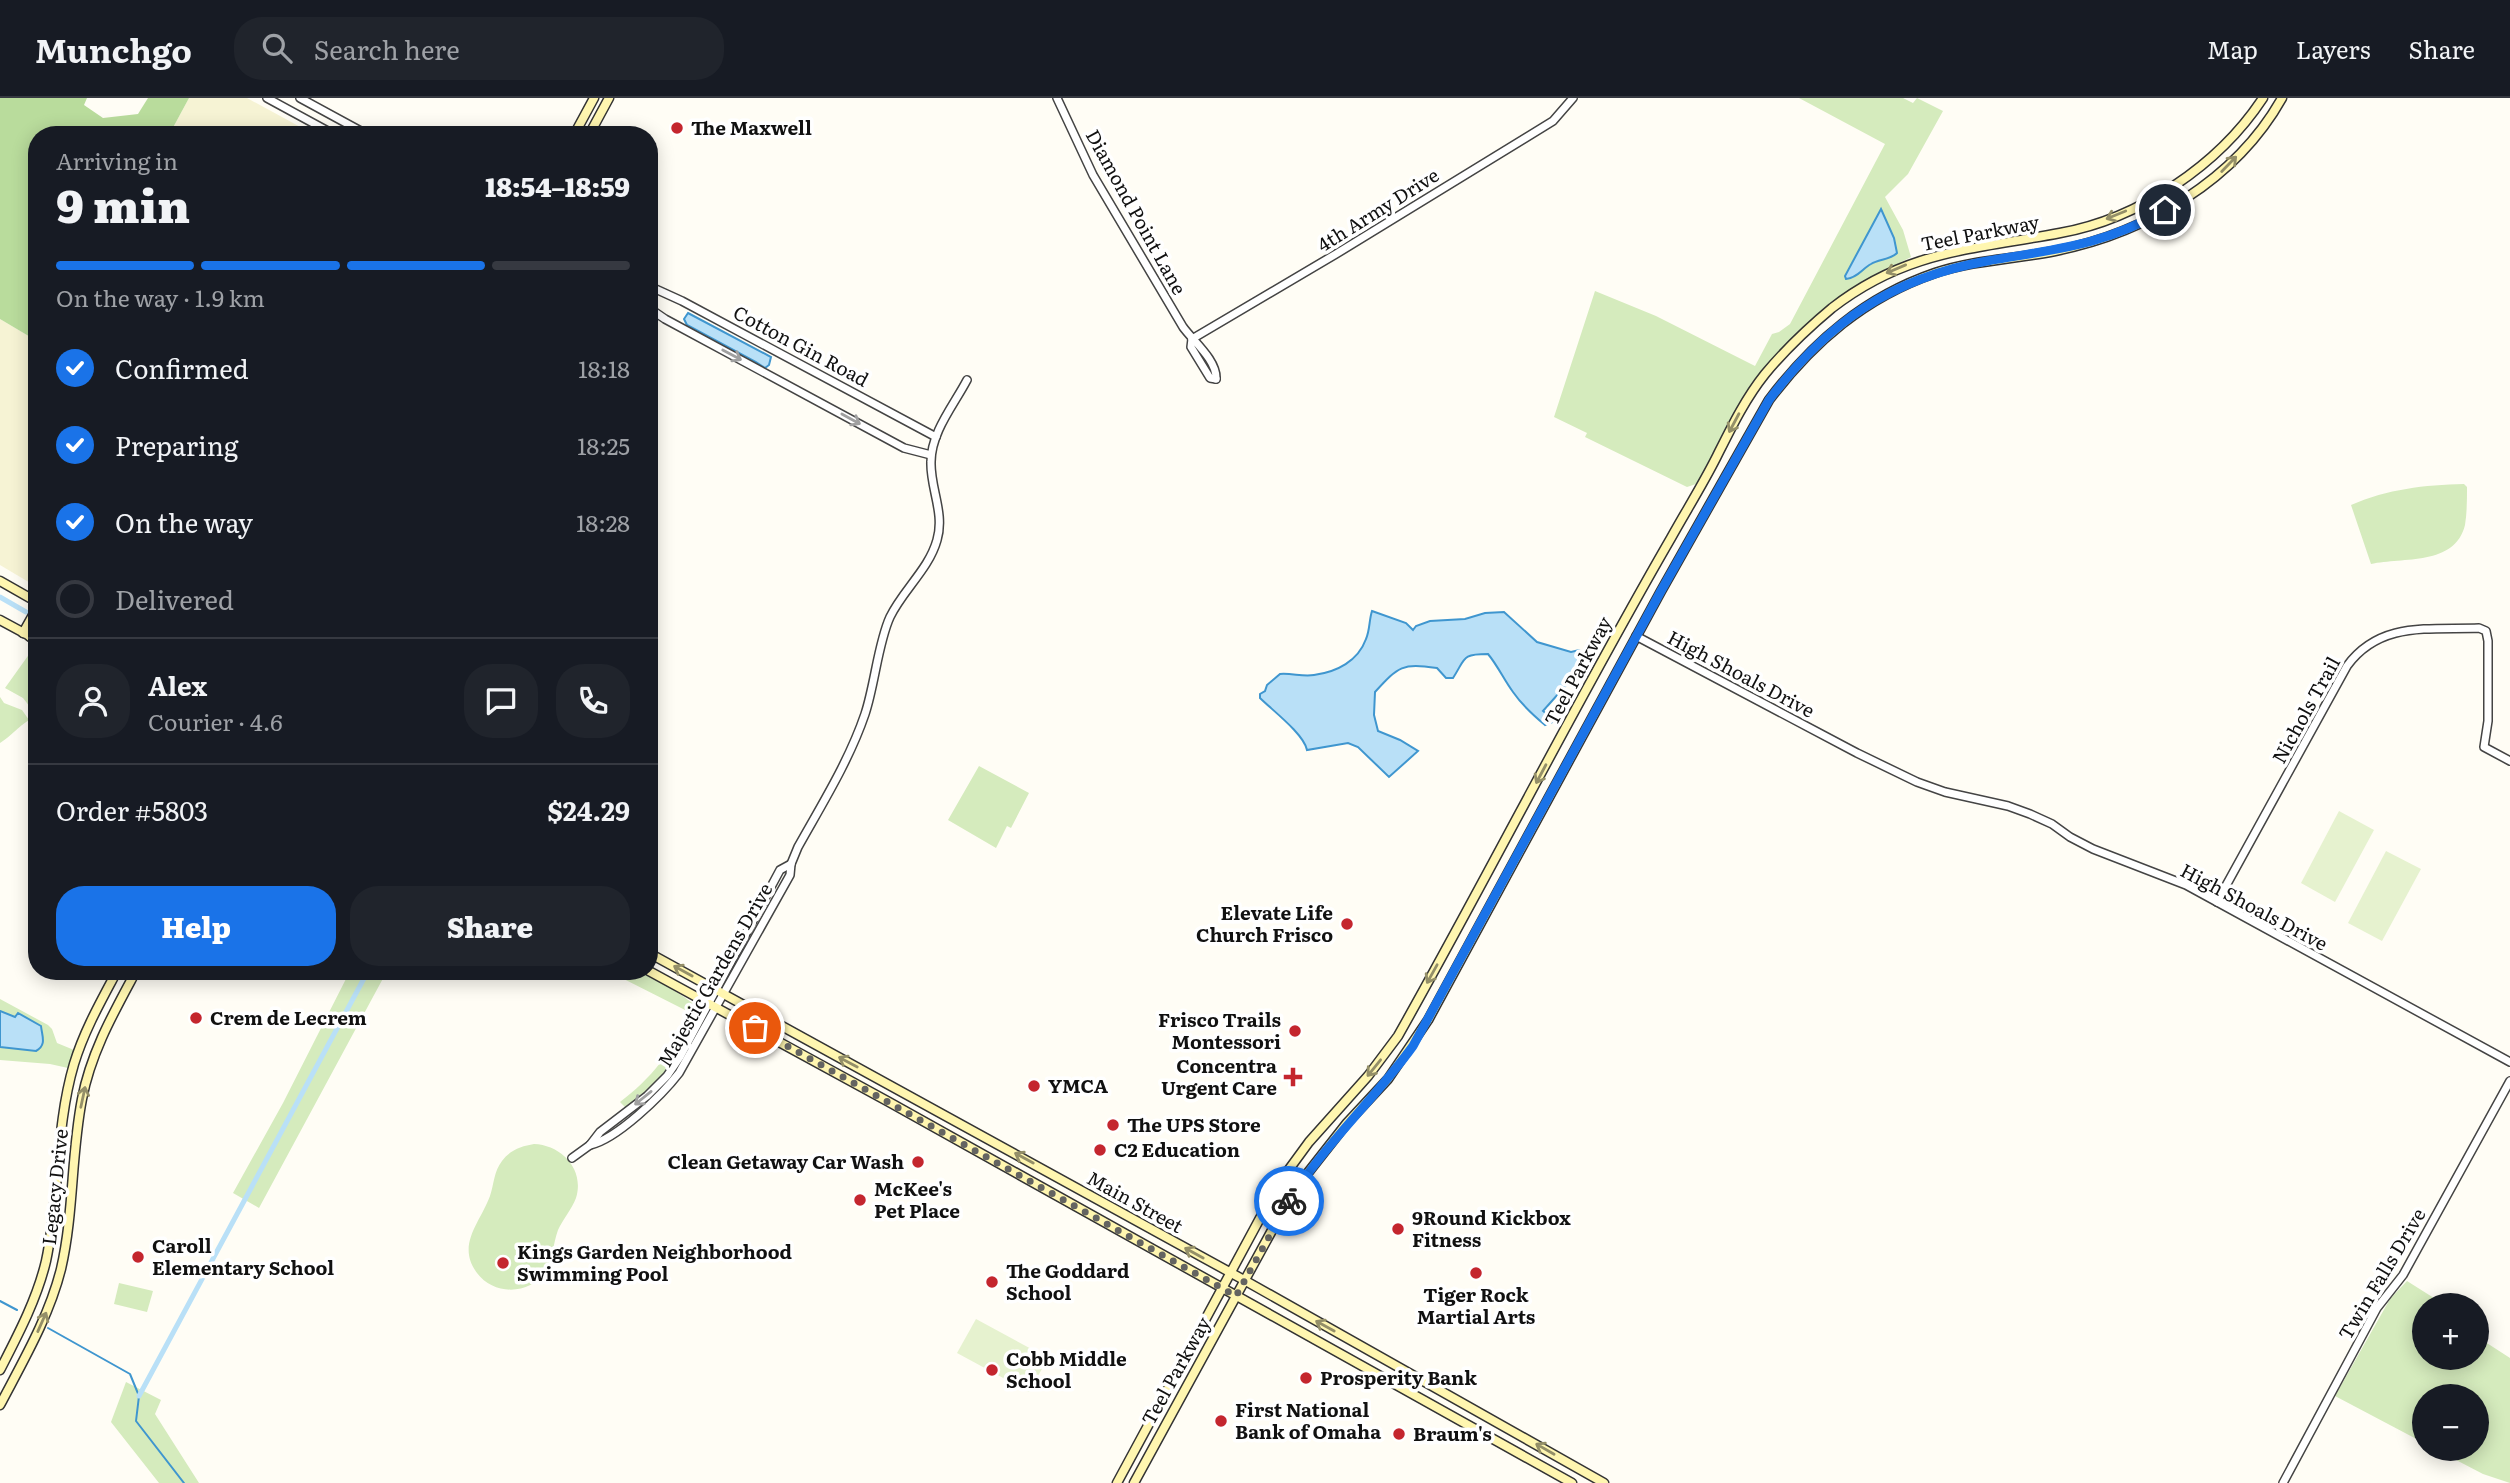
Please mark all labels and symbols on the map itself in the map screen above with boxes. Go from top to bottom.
place label: The Maxwell [691,113,812,141]
marker: The Maxwell [669,120,685,136]
street label: Diamond Point Lane [1080,124,1194,299]
one-way arrow [2221,155,2238,172]
street label: 4th Army Drive [1311,160,1444,258]
pin [2135,180,2195,240]
street label: Teel Parkway [1918,207,2041,257]
one-way arrow [2106,209,2128,222]
one-way arrow [1886,263,1907,276]
street label: Cotton Gin Road [729,298,874,393]
one-way arrow [721,349,742,362]
one-way arrow [1727,412,1740,433]
one-way arrow [840,413,861,427]
street label: Teel Parkway [1537,611,1618,730]
street label: High Shoals Drive [1663,623,1820,724]
street label: Nichols Trail [2264,651,2346,768]
one-way arrow [1533,764,1547,784]
street label: High Shoals Drive [2176,856,2333,957]
street label: Majestic Gardens Drive [650,877,778,1072]
place label: Elevate Life Church Frisco [1196,898,1333,948]
marker: Elevate Life Church Frisco [1339,916,1355,932]
one-way arrow [673,964,693,978]
one-way arrow [1425,964,1439,984]
pin [725,998,785,1058]
place label: Crem de Lecrem [210,1003,367,1031]
place label: Frisco Trails Montessori [1158,1005,1281,1055]
marker: Crem de Lecrem [188,1010,204,1026]
marker: Frisco Trails Montessori [1287,1023,1303,1039]
place label: Concentra Urgent Care [1161,1051,1277,1101]
one-way arrow [838,1054,858,1068]
one-way arrow [1367,1058,1382,1077]
marker: Concentra Urgent Care [1283,1067,1303,1087]
place label: YMCA [1048,1071,1109,1099]
marker: YMCA [1026,1078,1042,1094]
one-way arrow [76,1086,90,1109]
one-way arrow [634,1091,652,1106]
place label: The UPS Store [1127,1110,1261,1138]
marker: The UPS Store [1105,1117,1121,1133]
street label: Legacy Drive [34,1127,74,1246]
place label: C2 Education [1114,1135,1240,1163]
marker: C2 Education [1092,1142,1108,1158]
place label: Clean Getaway Car Wash [668,1147,904,1175]
one-way arrow [1014,1151,1034,1165]
marker: Clean Getaway Car Wash [910,1154,926,1170]
street label: Main Street [1082,1163,1189,1239]
courier [1254,1166,1324,1236]
place label: McKee's Pet Place [874,1174,960,1224]
marker: McKee's Pet Place [852,1192,868,1208]
street label: Twin Falls Drive [2331,1202,2432,1345]
place label: 9Round Kickbox Fitness [1412,1203,1571,1253]
marker: 9Round Kickbox Fitness [1390,1221,1406,1237]
place label: Caroll Elementary School [152,1231,334,1281]
place label: Kings Garden Neighborhood Swimming Pool [517,1237,793,1287]
one-way arrow [1184,1246,1205,1259]
marker: Caroll Elementary School [130,1249,146,1265]
marker: Kings Garden Neighborhood Swimming Pool [495,1255,511,1271]
place label: The Goddard School [1006,1256,1130,1306]
marker: Tiger Rock Martial Arts [1468,1265,1484,1281]
marker: The Goddard School [984,1274,1000,1290]
place label: Tiger Rock Martial Arts [1417,1280,1535,1330]
street label: Teel Parkway [1134,1311,1216,1430]
one-way arrow [36,1312,49,1334]
one-way arrow [1315,1319,1336,1332]
place label: Cobb Middle School [1006,1344,1127,1394]
marker: Cobb Middle School [984,1362,1000,1378]
place label: Prosperity Bank [1320,1363,1477,1391]
marker: Prosperity Bank [1298,1370,1314,1386]
place label: First National Bank of Omaha [1235,1395,1381,1445]
marker: First National Bank of Omaha [1213,1413,1229,1429]
place label: Braum's [1413,1419,1492,1447]
marker: Braum's [1391,1426,1407,1442]
one-way arrow [1535,1442,1555,1456]

